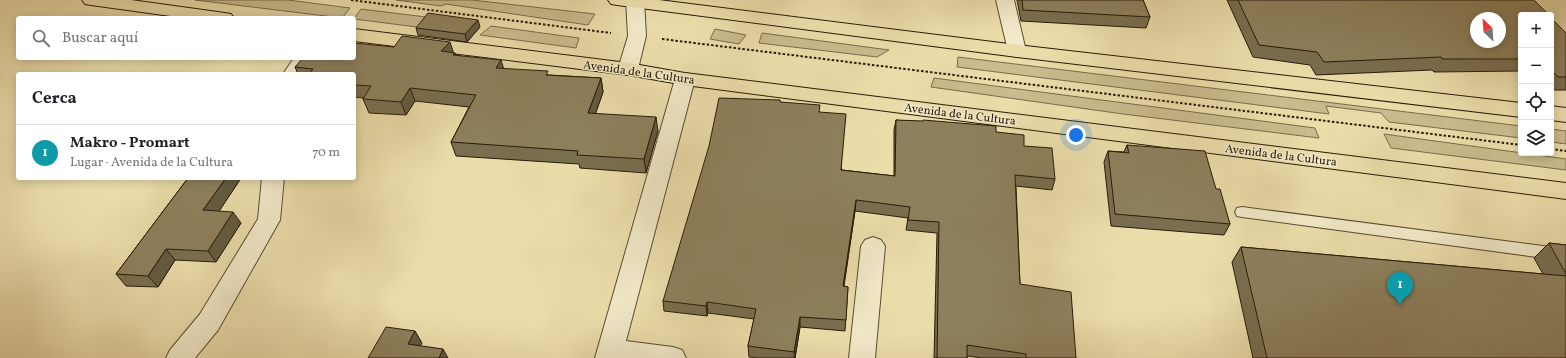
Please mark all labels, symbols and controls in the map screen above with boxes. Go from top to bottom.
north arrow [1470,12,1506,48]
map controls [1518,12,1554,156]
button: + [1518,12,1554,48]
search box [16,16,356,60]
icon: search [30,27,52,49]
text: Buscar aquí [62,28,138,49]
button: − [1518,48,1554,84]
street label: Avenida de la Cultura [582,57,696,89]
button: locate [1518,84,1554,120]
text: Cerca [32,87,77,110]
street label: Avenida de la Cultura [903,100,1017,130]
button: layers [1518,120,1554,156]
your location [1066,125,1086,145]
text: Makro - Promart [70,133,190,154]
street label: Avenida de la Cultura [1224,141,1338,171]
text: 1 [42,144,48,162]
text: 70 m [312,144,340,162]
text: Lugar · Avenida de la Cultura [70,154,233,172]
pin: 1 [1387,272,1413,305]

